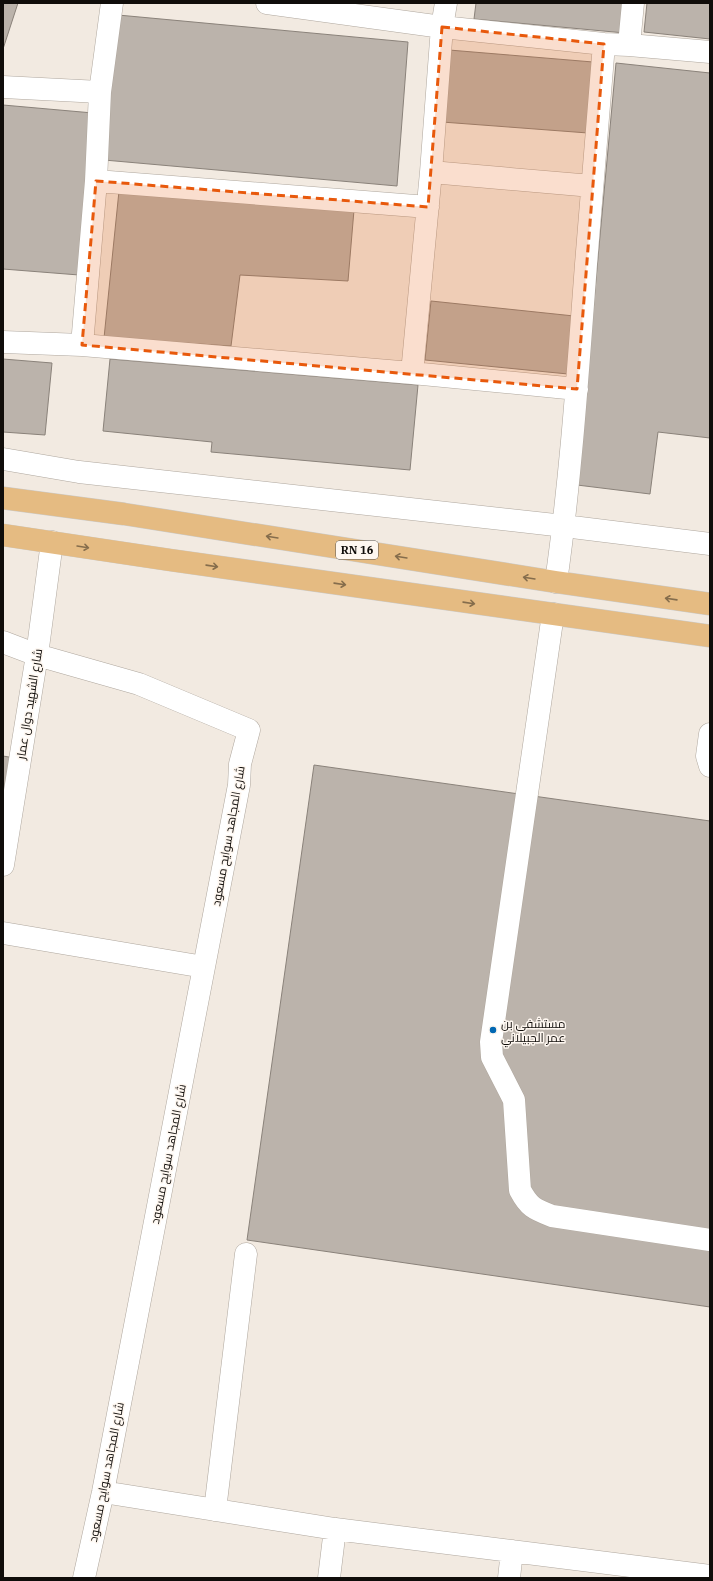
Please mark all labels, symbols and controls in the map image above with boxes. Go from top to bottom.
one-way arrow [266,533,279,541]
road number: RN 16 [336,541,378,559]
one-way arrow [76,543,89,551]
one-way arrow [394,553,407,561]
one-way arrow [205,562,218,570]
one-way arrow [523,574,536,582]
one-way arrow [333,580,346,588]
one-way arrow [665,595,678,603]
one-way arrow [462,599,475,606]
street label: شارع الشهيد دوال عمار [13,648,46,762]
street label: شارع المجاهد سوايح مسعود [208,765,249,907]
place label: مستشفى بن عمر الجبيلاني [501,1016,566,1048]
marker: مستشفى بن عمر الجبيلاني [488,1025,498,1035]
street label: شارع المجاهد سوايح مسعود [147,1083,190,1225]
street label: شارع المجاهد سوايح مسعود [85,1401,128,1543]

